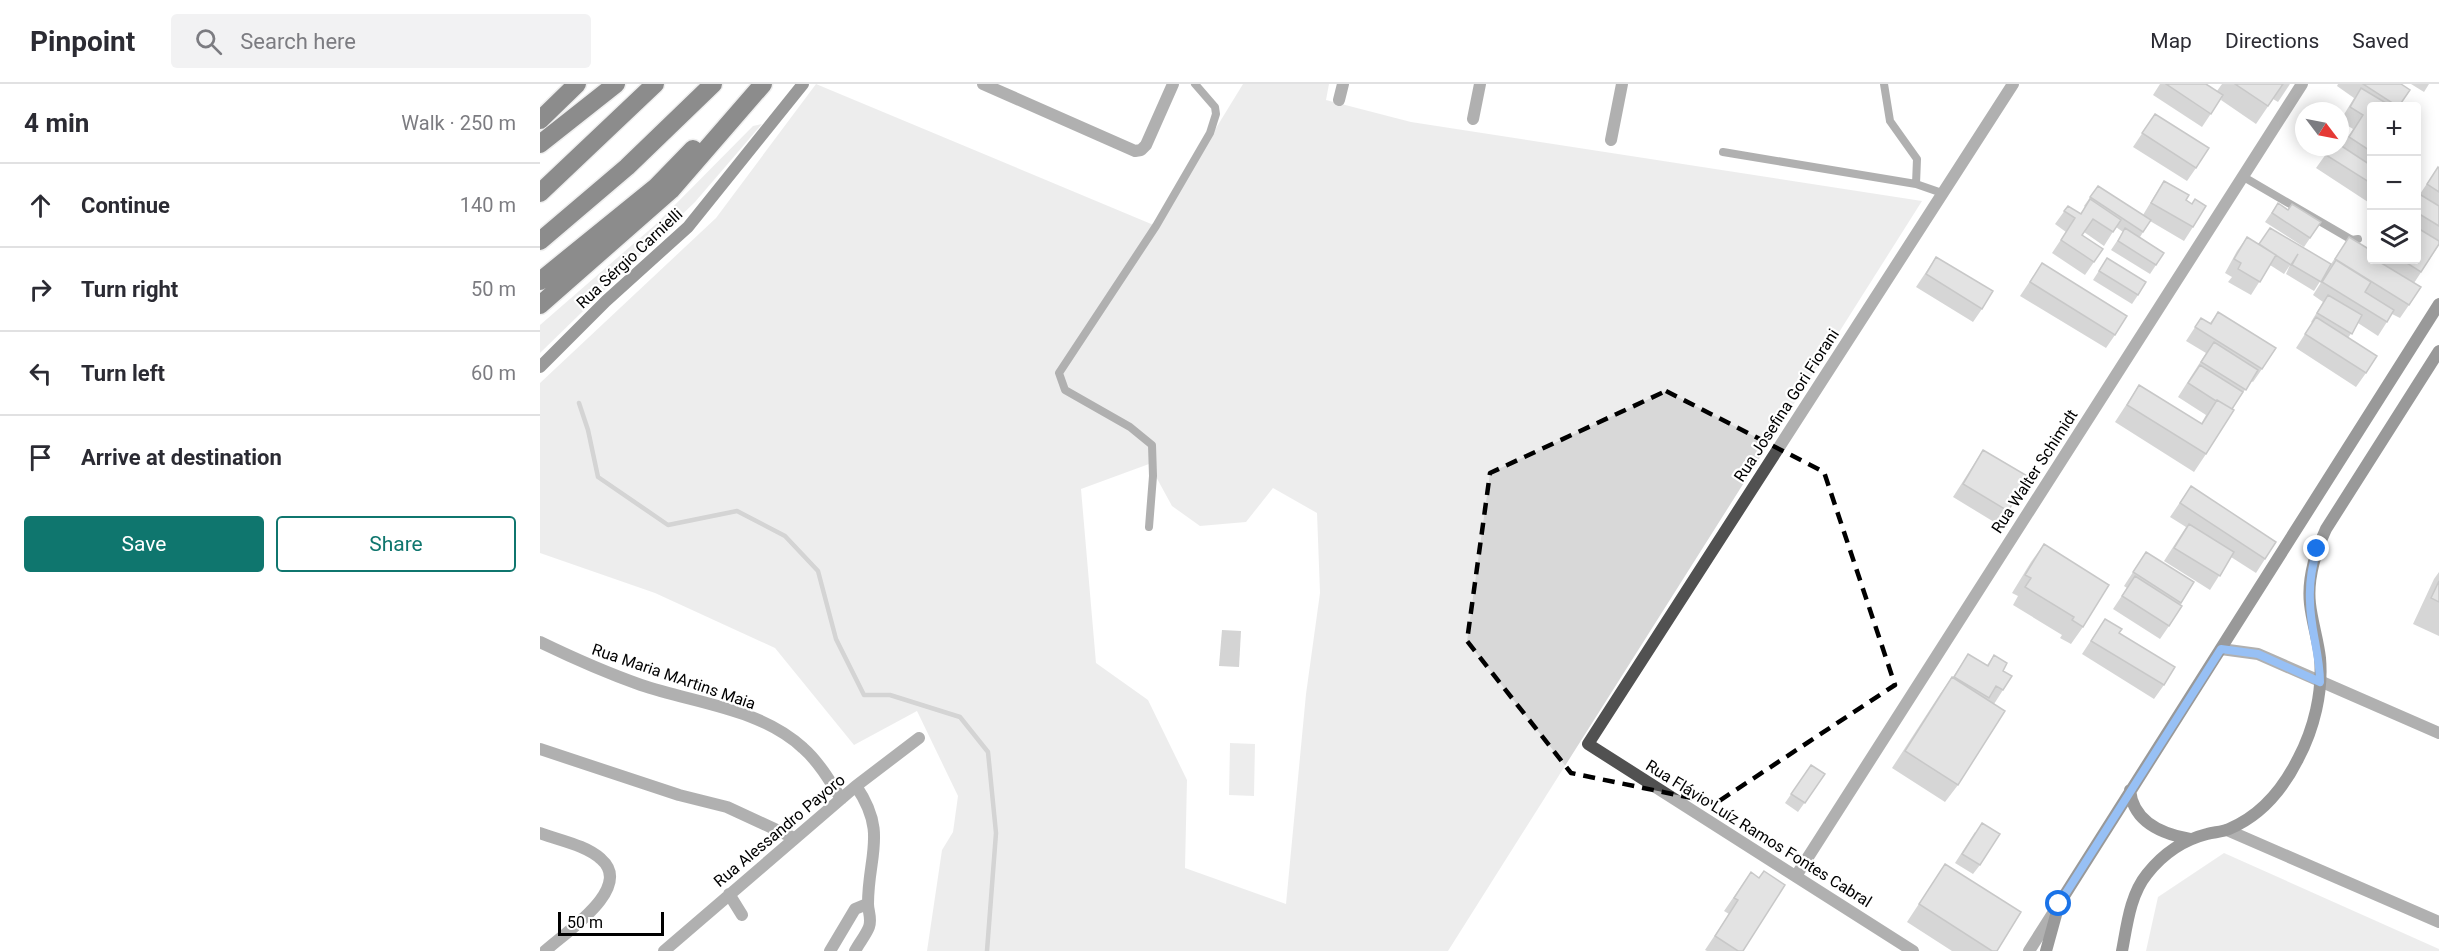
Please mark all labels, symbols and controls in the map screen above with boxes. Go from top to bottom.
search box [171,14,591,68]
text: Pinpoint [30,25,135,58]
icon: search [192,25,225,58]
text: Search here [240,29,356,54]
text: Map [2150,29,2192,53]
text: Directions [2225,29,2319,53]
text: Saved [2352,29,2409,53]
north arrow [2295,102,2349,156]
map controls [2367,102,2421,264]
button: + [2367,102,2421,156]
text: 4 min [24,108,89,138]
text: Walk · 250 m [401,111,516,135]
button: − [2367,156,2421,210]
icon: ahead [24,189,57,222]
text: Continue [81,193,170,218]
text: 140 m [460,193,516,217]
street label: Rua Sérgio Carnielli [572,204,686,312]
button: layers [2367,210,2421,264]
icon: right [24,273,57,306]
text: Turn right [81,277,178,302]
text: 50 m [471,277,516,301]
street label: Rua Josefina Gori Fiorani [1730,325,1843,485]
icon: left [24,357,57,390]
text: Turn left [81,361,165,386]
text: 60 m [471,361,516,385]
street label: Rua Walter Schimidt [1987,406,2082,537]
icon: arrive [24,441,57,474]
text: Arrive at destination [81,445,282,470]
button: Save [24,516,264,572]
button: Share [276,516,516,572]
route end [2303,535,2329,561]
street label: Rua Maria MArtins Maia [590,640,758,713]
street label: Rua Flávio Luíz Ramos Fontes Cabral [1642,756,1875,911]
street label: Rua Alessandro Payoro [710,770,849,891]
route start [2045,890,2071,916]
scale bar [558,909,664,936]
text: 50 m [567,913,603,932]

